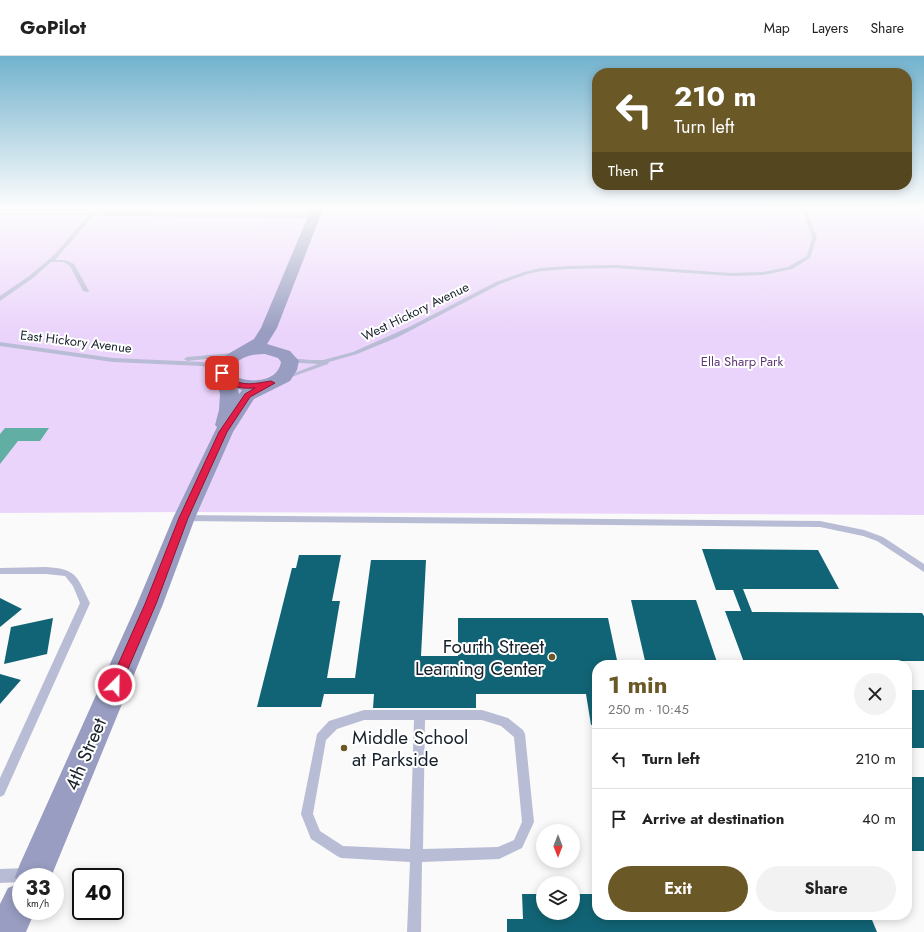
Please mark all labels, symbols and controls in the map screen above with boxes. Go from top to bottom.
text: GoPilot [20,14,86,41]
text: Map [764,18,790,38]
text: Layers [812,18,848,38]
text: Share [870,18,904,38]
text: 210 m [674,76,757,117]
icon: left [608,84,660,136]
text: Turn left [674,114,734,140]
text: Then [608,160,638,182]
icon: arrive [646,160,668,182]
street label: West Hickory Avenue [358,277,472,346]
street label: East Hickory Avenue [19,325,133,358]
park label: Ella Sharp Park [701,352,783,371]
pin [205,356,239,390]
icon: arrive [211,362,233,384]
place label: Fourth Street Learning Center [415,633,544,682]
marker: Fourth Street Learning Center [547,652,557,662]
position arrow [94,664,136,706]
text: 1 min [608,667,668,702]
button: close [854,673,896,715]
text: 250 m · 10:45 [608,700,689,719]
street label: 4th Street [58,713,113,795]
place label: Middle School at Parkside [352,724,468,773]
marker: Middle School at Parkside [339,743,349,753]
icon: left [608,748,630,770]
text: Turn left [642,748,700,770]
text: 210 m [856,748,896,770]
icon: arrive [608,808,630,830]
text: Arrive at destination [642,808,784,830]
text: 40 m [862,808,896,830]
north arrow [536,824,580,868]
map controls [536,824,580,920]
button: Exit [608,866,748,912]
button: Share [756,866,896,912]
speed limit sign: 40 [72,868,124,920]
text: 33 [26,874,50,903]
button: layers [536,876,580,920]
text: km/h [27,896,49,911]

